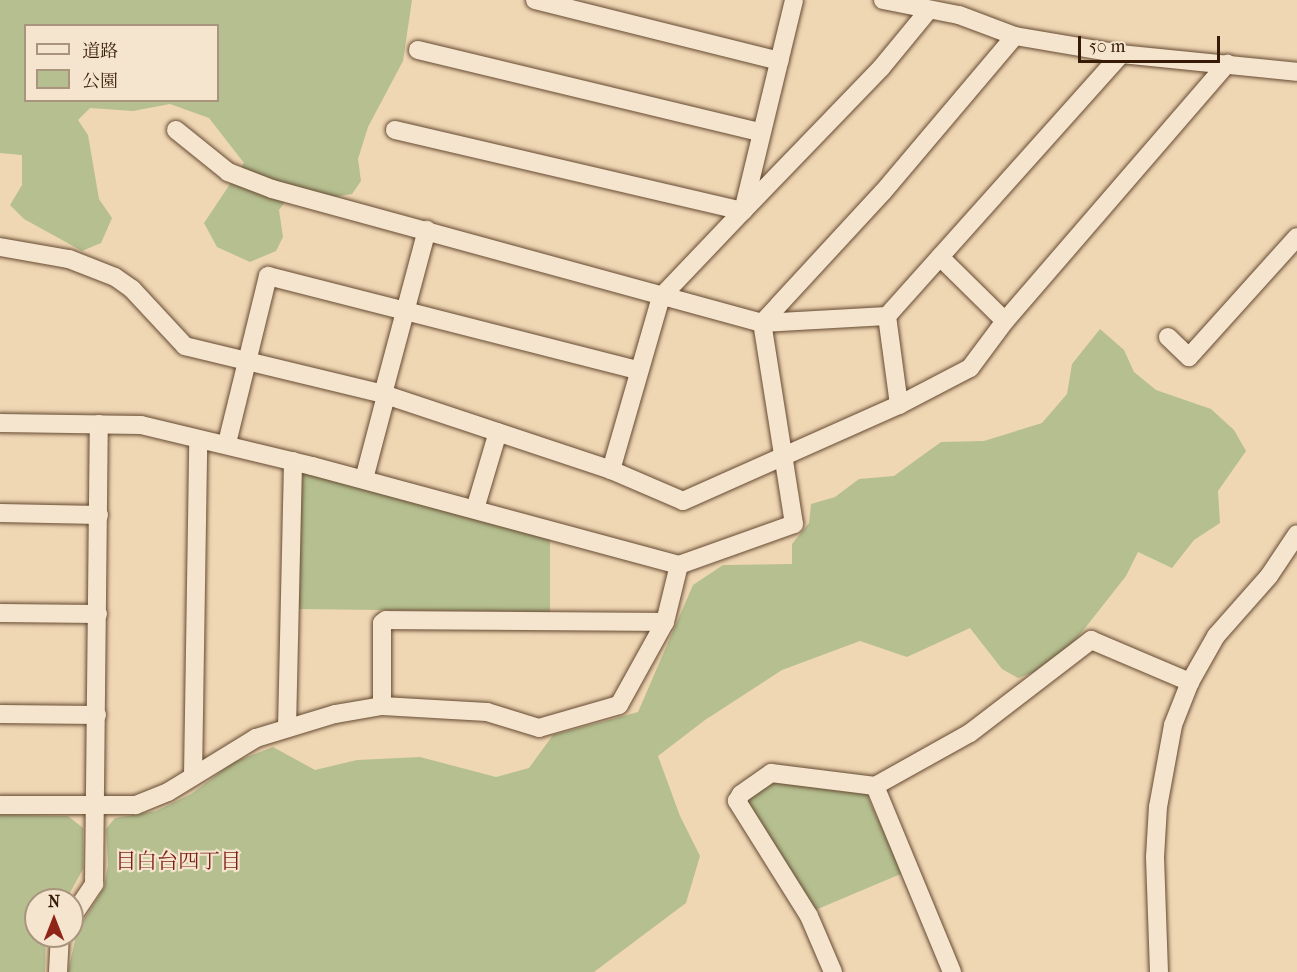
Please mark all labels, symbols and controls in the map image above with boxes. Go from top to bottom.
legend [24,24,219,102]
scale bar [1081,24,1224,62]
text: 50 m [1089,36,1125,57]
text: 道路 [82,41,118,62]
text: 公園 [82,71,118,92]
district label: 目白台四丁目 [115,848,241,874]
north arrow [24,888,84,948]
text: N [48,892,60,911]

